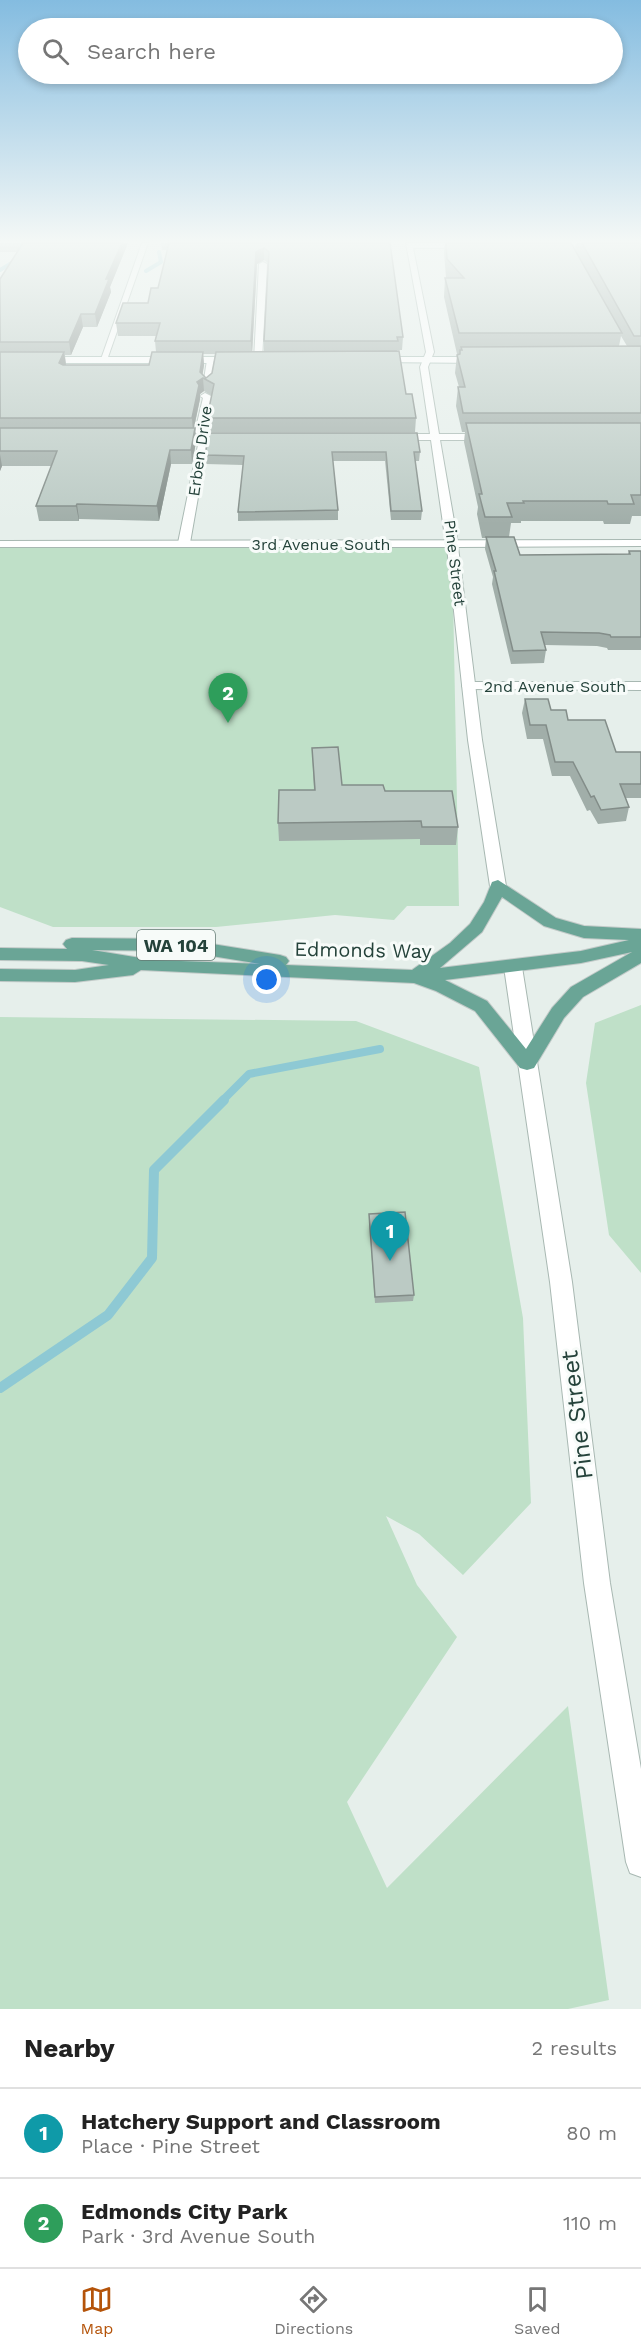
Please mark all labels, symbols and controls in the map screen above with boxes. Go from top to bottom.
search box [18,18,623,84]
icon: search [39,35,72,68]
text: Search here [87,39,216,64]
street label: Erben Drive [184,405,216,497]
street label: Pine Street [440,519,470,608]
street label: 3rd Avenue South [252,535,390,554]
pin: 2 [208,674,248,723]
street label: 2nd Avenue South [484,677,626,696]
road number: WA 104 [137,930,215,960]
street label: Edmonds Way [294,937,433,963]
your location [252,965,281,994]
pin: 1 [370,1212,410,1261]
street label: Pine Street [555,1349,599,1481]
text: Nearby [24,2033,115,2063]
text: 2 results [532,2036,617,2060]
text: Hatchery Support and Classroom [81,2109,441,2134]
text: 1 [39,2121,48,2145]
text: 80 m [566,2121,617,2145]
text: Place · Pine Street [81,2134,260,2158]
text: Edmonds City Park [81,2199,288,2224]
text: 2 [38,2211,49,2235]
text: 110 m [563,2211,617,2235]
text: Park · 3rd Avenue South [81,2224,315,2248]
tab: Map [80,2283,113,2338]
tab: Directions [274,2283,353,2338]
tab: Saved [514,2283,561,2338]

